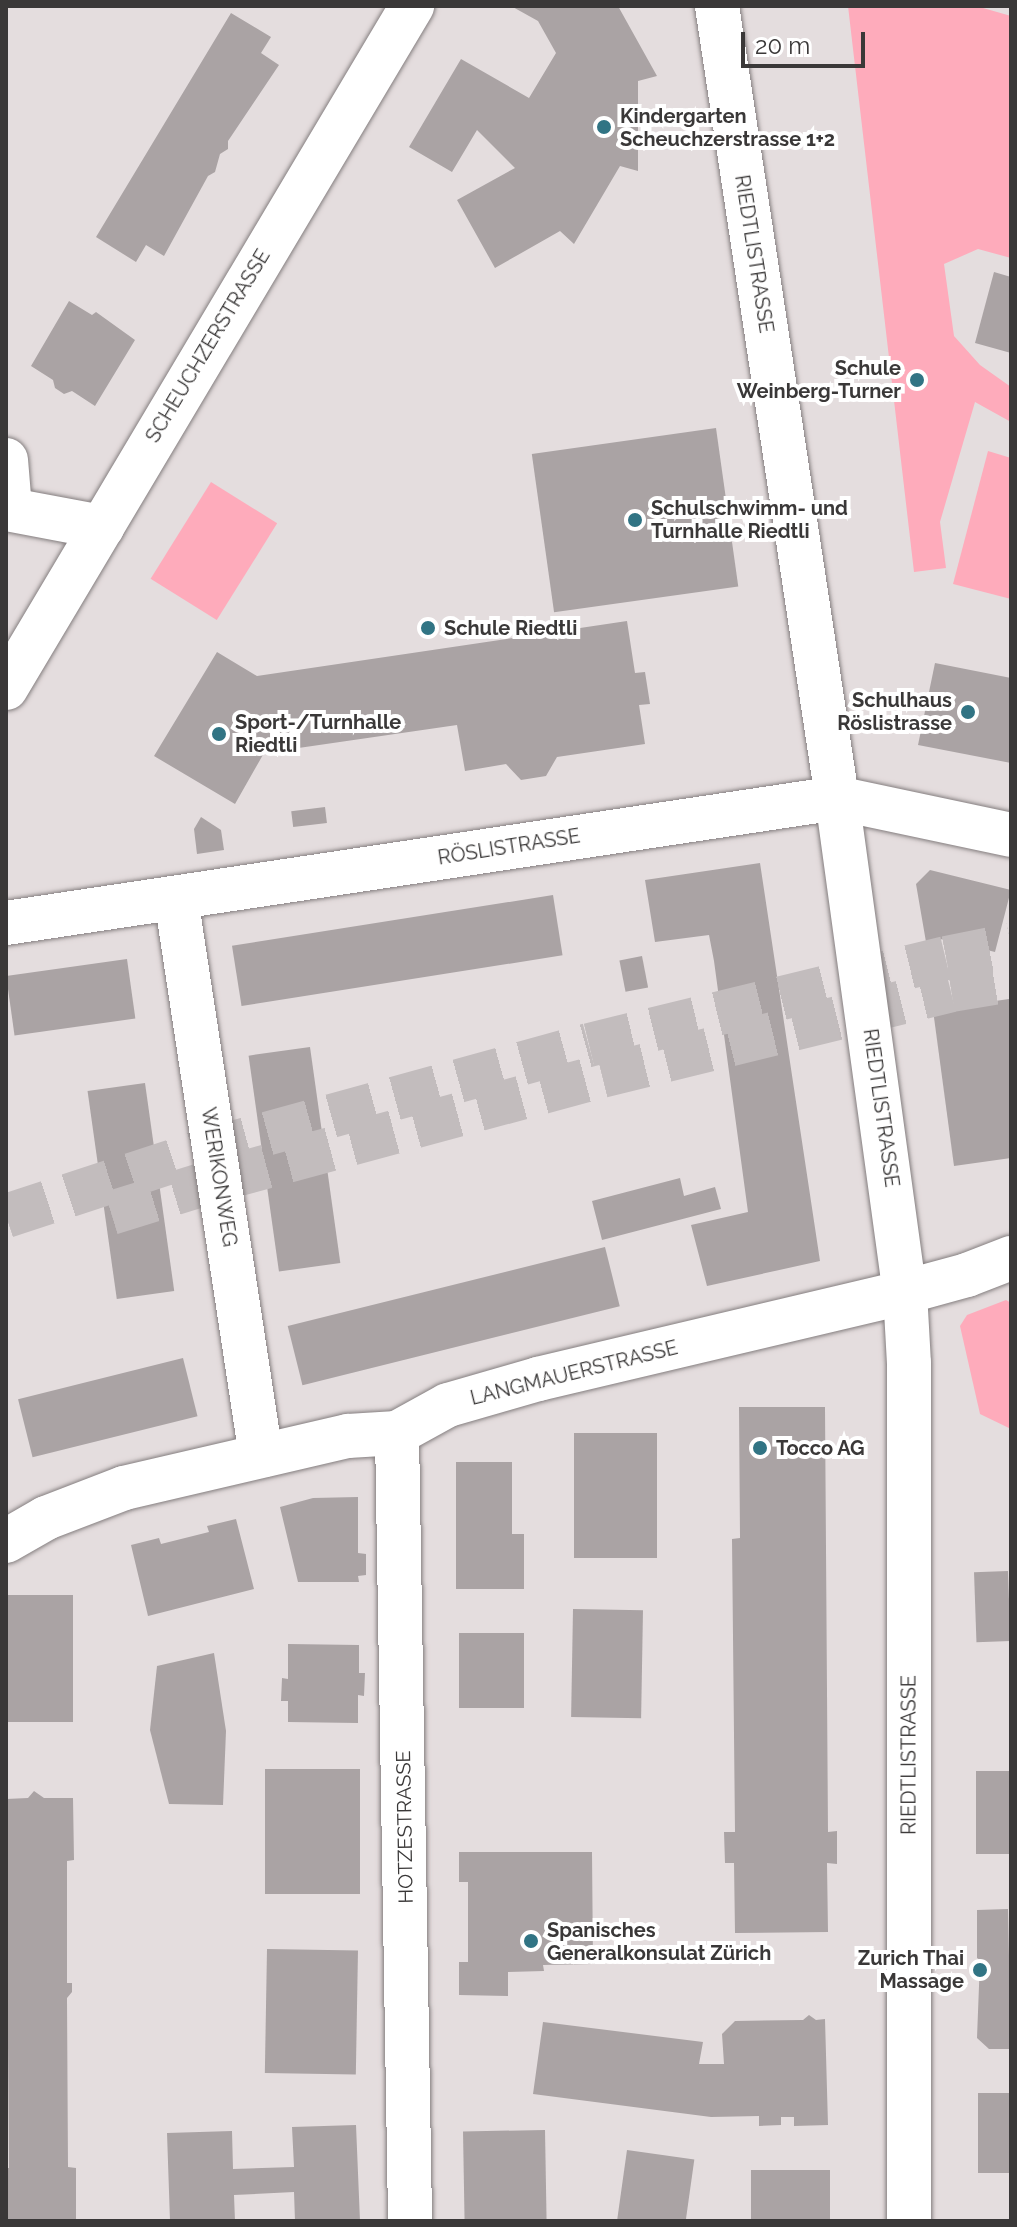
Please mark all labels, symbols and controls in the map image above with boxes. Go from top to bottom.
scale bar [745,16,869,66]
text: 20 m [755,31,810,60]
place label: Kindergarten Scheuchzerstrasse 1+2 [620,104,835,151]
marker: Kindergarten Scheuchzerstrasse 1+2 [595,118,613,136]
street label: RIEDTLISTRASSE [730,173,778,335]
street label: SCHEUCHZERSTRASSE [141,245,275,447]
place label: Schule Weinberg-Turner [737,356,901,403]
marker: Schule Weinberg-Turner [908,371,926,389]
place label: Schulschwimm- und Turnhalle Riedtli [651,496,848,543]
marker: Schulschwimm- und Turnhalle Riedtli [626,511,644,529]
place label: Schule Riedtli [444,616,577,640]
marker: Schule Riedtli [419,619,437,637]
place label: Schulhaus Röslistrasse [837,688,952,735]
marker: Schulhaus Röslistrasse [959,703,977,721]
place label: Sport-/Turnhalle Riedtli [235,710,401,757]
marker: Sport-/Turnhalle Riedtli [210,725,228,743]
street label: RÖSLISTRASSE [436,824,582,870]
street label: RIEDTLISTRASSE [858,1027,904,1189]
street label: WERIKONWEG [196,1106,242,1248]
street label: LANGMAUERSTRASSE [468,1336,680,1410]
place label: Tocco AG [776,1436,865,1460]
marker: Tocco AG [751,1439,769,1457]
street label: RIEDTLISTRASSE [897,1675,921,1835]
street label: HOTZESTRASSE [392,1750,418,1904]
place label: Spanisches Generalkonsulat Zürich [547,1918,771,1965]
marker: Spanisches Generalkonsulat Zürich [522,1932,540,1950]
place label: Zurich Thai Massage [857,1946,964,1993]
marker: Zurich Thai Massage [971,1961,989,1979]

